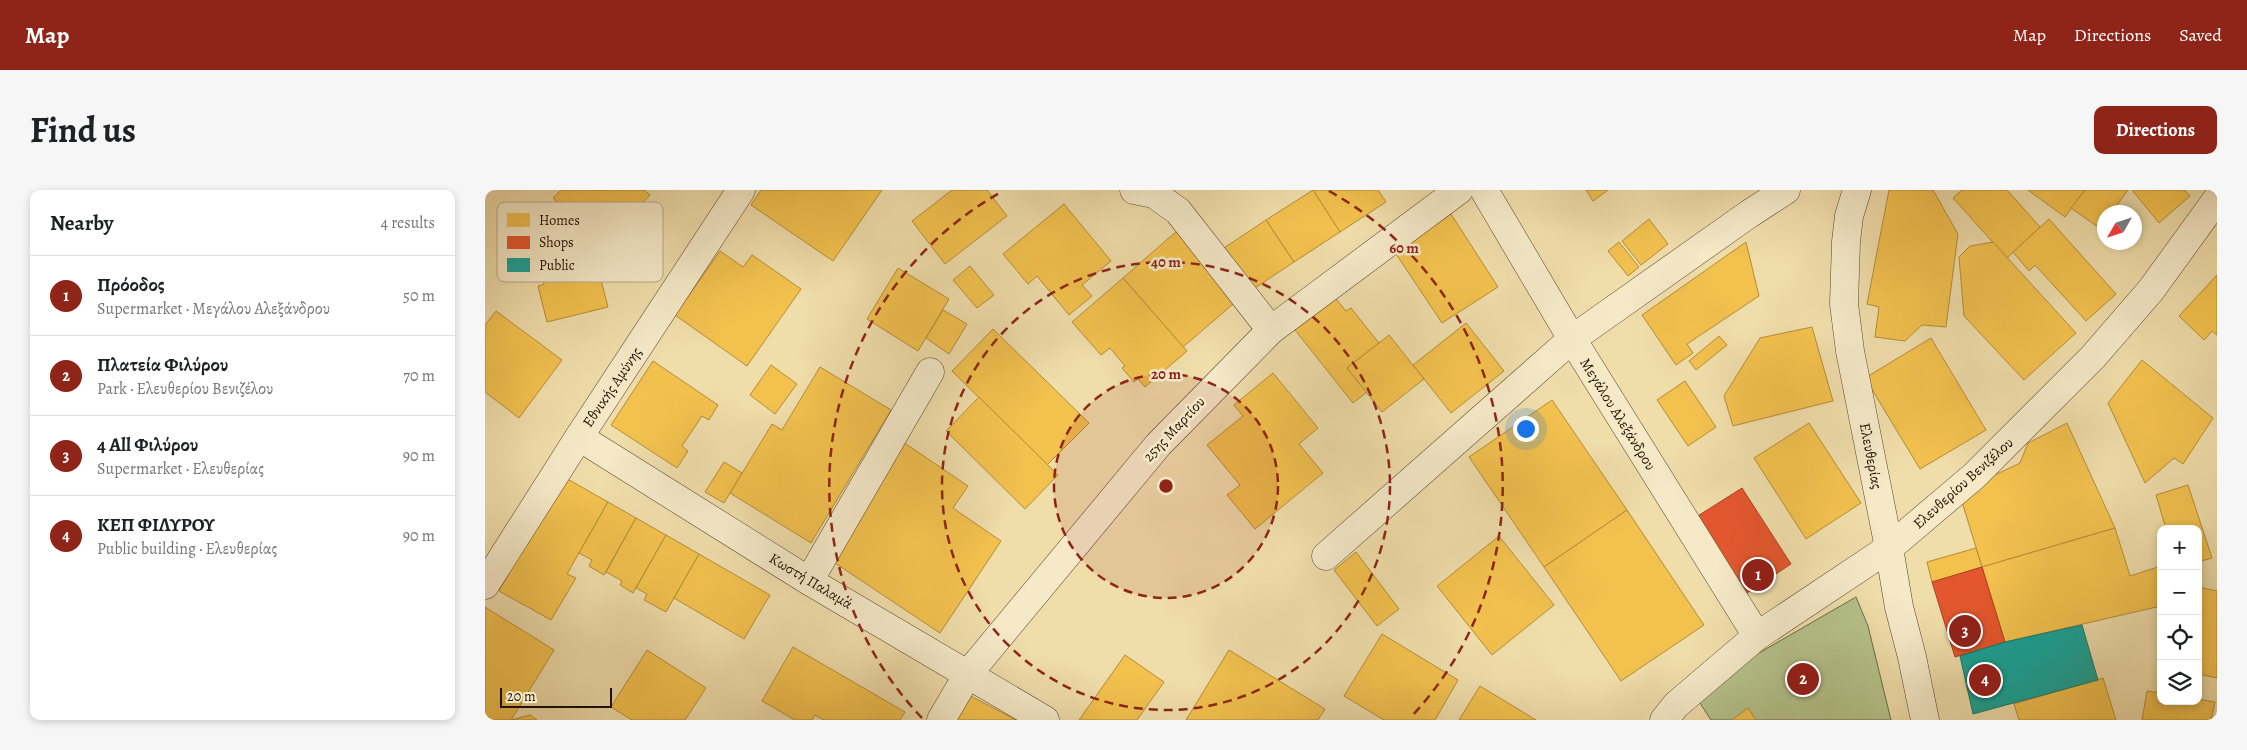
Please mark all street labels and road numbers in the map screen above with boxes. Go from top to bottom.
street label: Εθνικής Αμύνης [578,343,646,431]
street label: Μεγάλου Αλεξάνδρου [1575,354,1661,474]
street label: 25ης Μαρτίου [1139,392,1210,466]
street label: Ελευθερίας [1855,421,1887,491]
street label: Ελευθερίου Βενιζέλου [1909,433,2017,533]
street label: Κωστή Παλαμά [766,548,856,614]

